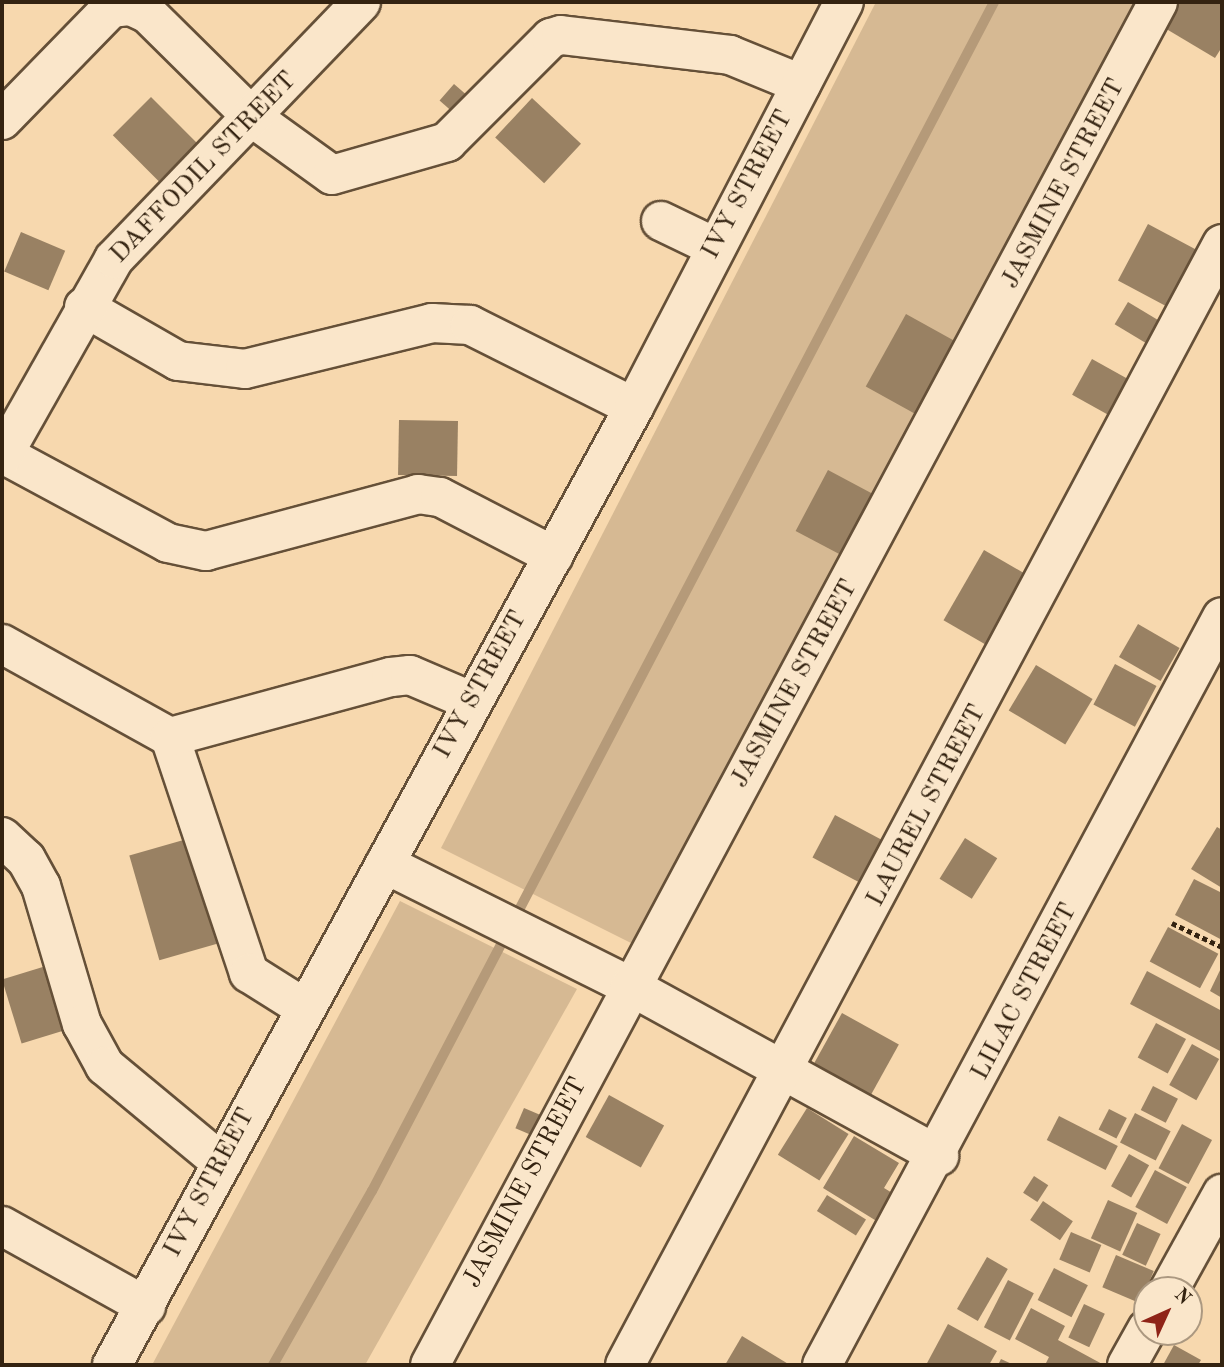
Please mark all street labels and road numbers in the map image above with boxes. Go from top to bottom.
street label: DAFFODIL STREET [104,66,304,270]
street label: JASMINE STREET [995,74,1133,294]
street label: IVY STREET [696,105,800,265]
street label: JASMINE STREET [725,574,865,794]
street label: IVY STREET [428,606,534,764]
street label: LAUREL STREET [861,700,993,912]
street label: LILAC STREET [965,898,1085,1086]
street label: JASMINE STREET [457,1073,595,1293]
street label: IVY STREET [158,1103,262,1263]

